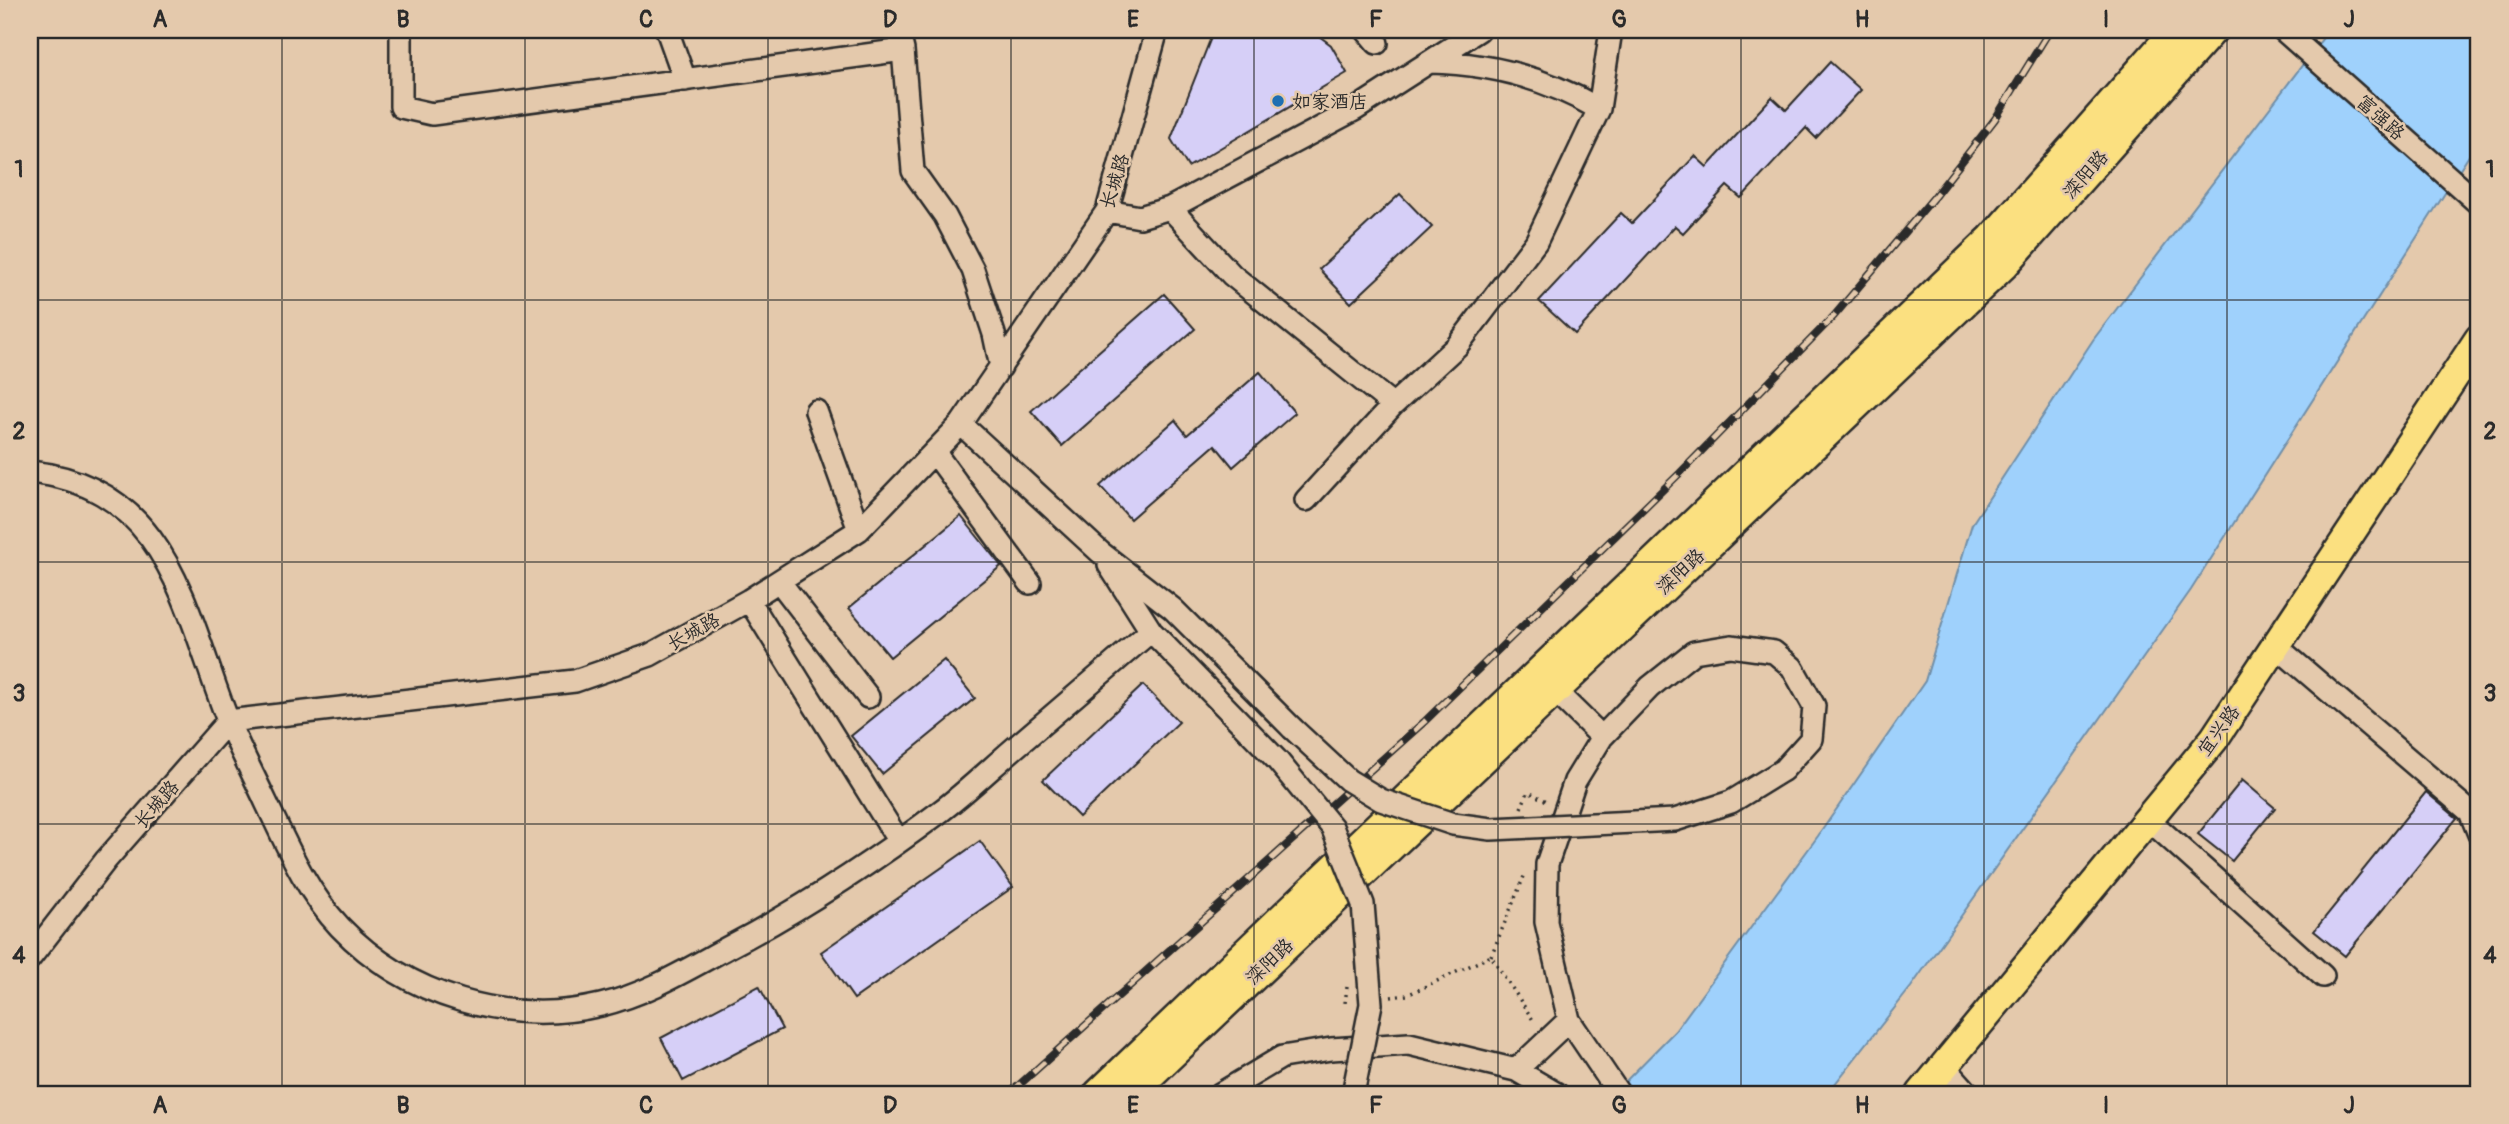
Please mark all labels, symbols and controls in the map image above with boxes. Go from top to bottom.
text: A [153,5,168,34]
text: B [396,5,410,34]
text: C [639,5,653,34]
text: D [883,5,897,34]
text: E [1127,5,1139,34]
text: F [1369,5,1383,34]
text: G [1611,5,1627,34]
text: H [1855,5,1869,34]
text: I [2103,5,2109,34]
text: J [2343,5,2355,34]
place label: 如家酒店 [1292,90,1368,114]
street label: 富强路 [2351,90,2410,146]
marker: 如家酒店 [1270,93,1286,109]
street label: 滦阳路 [2058,145,2114,204]
street label: 长城路 [1095,151,1135,212]
text: 1 [15,155,24,184]
text: 1 [2486,155,2495,184]
text: 2 [13,417,26,446]
text: 2 [2484,417,2497,446]
street label: 滦阳路 [1652,544,1710,600]
street label: 长城路 [663,608,724,656]
text: 3 [13,679,25,708]
text: 3 [2484,679,2496,708]
street label: 宜兴路 [2192,700,2245,761]
street label: 长城路 [129,775,185,834]
street label: 滦阳路 [1241,933,1299,990]
text: 4 [12,941,26,970]
text: 4 [2483,941,2497,970]
text: A [153,1091,168,1120]
text: B [396,1091,410,1120]
text: C [639,1091,653,1120]
text: D [883,1091,897,1120]
text: E [1127,1091,1139,1120]
text: F [1369,1091,1383,1120]
text: G [1611,1091,1627,1120]
text: H [1855,1091,1869,1120]
text: I [2103,1091,2109,1120]
text: J [2343,1091,2355,1120]

